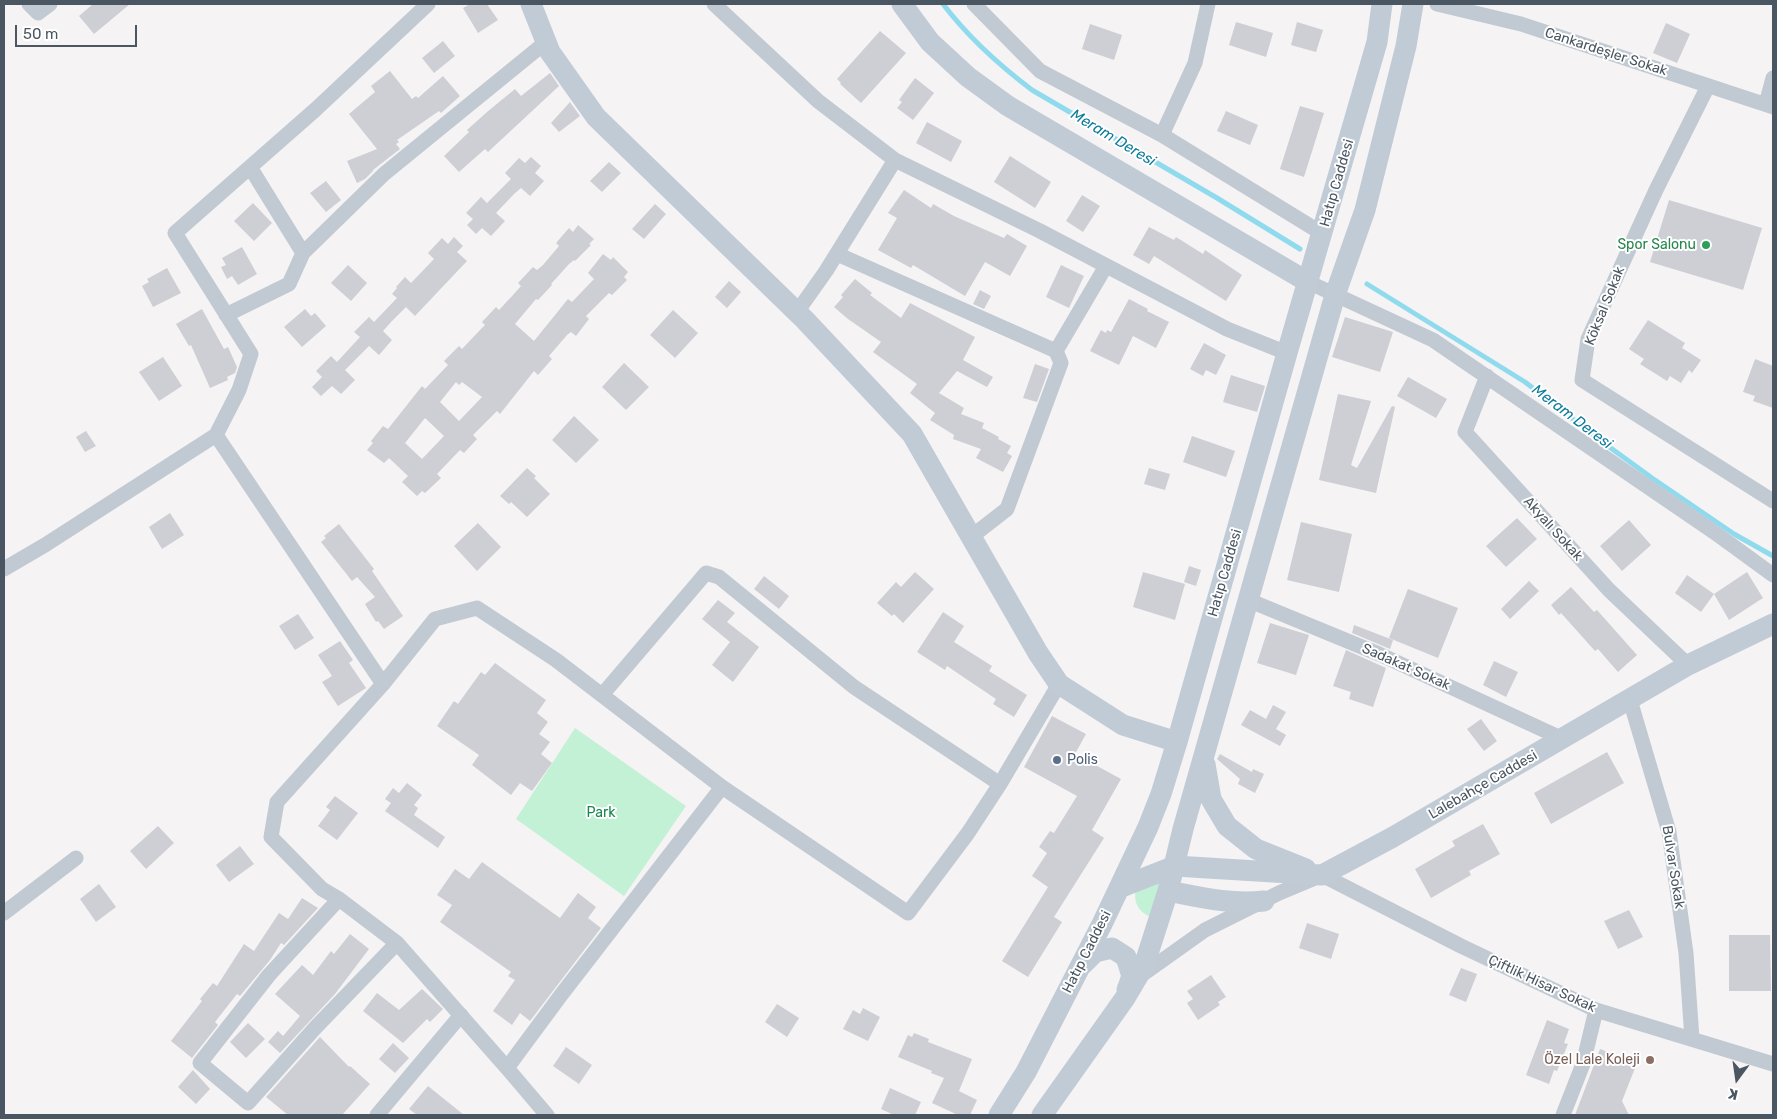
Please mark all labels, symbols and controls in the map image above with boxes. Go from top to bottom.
scale bar [18,15,140,47]
street label: Cankardeşler Sokak [1543,24,1669,80]
text: 50 m [23,25,58,43]
water label: Meram Deresi [1067,106,1159,170]
street label: Hatıp Caddesi [1316,137,1358,229]
place label: Spor Salonu [1617,237,1696,253]
marker: Spor Salonu [1700,239,1712,251]
street label: Köksal Sokak [1582,264,1628,348]
water label: Meram Deresi [1528,381,1616,453]
street label: Akyalı Sokak [1520,493,1586,565]
street label: Hatıp Caddesi [1204,527,1246,619]
street label: Sadakat Sokak [1359,640,1453,694]
street label: Lalebahçe Caddesi [1426,747,1540,823]
place label: Polis [1067,752,1098,768]
marker: Polis [1051,754,1063,766]
park label: Park [586,805,616,821]
street label: Bulvar Sokak [1658,824,1688,910]
street label: Hatıp Caddesi [1059,908,1115,996]
street label: Çiftlik Hisar Sokak [1486,952,1598,1016]
place label: Özel Lale Koleji [1544,1052,1640,1068]
marker: Özel Lale Koleji [1644,1054,1656,1066]
north arrow [1712,1054,1762,1104]
text: K [1727,1085,1740,1103]

